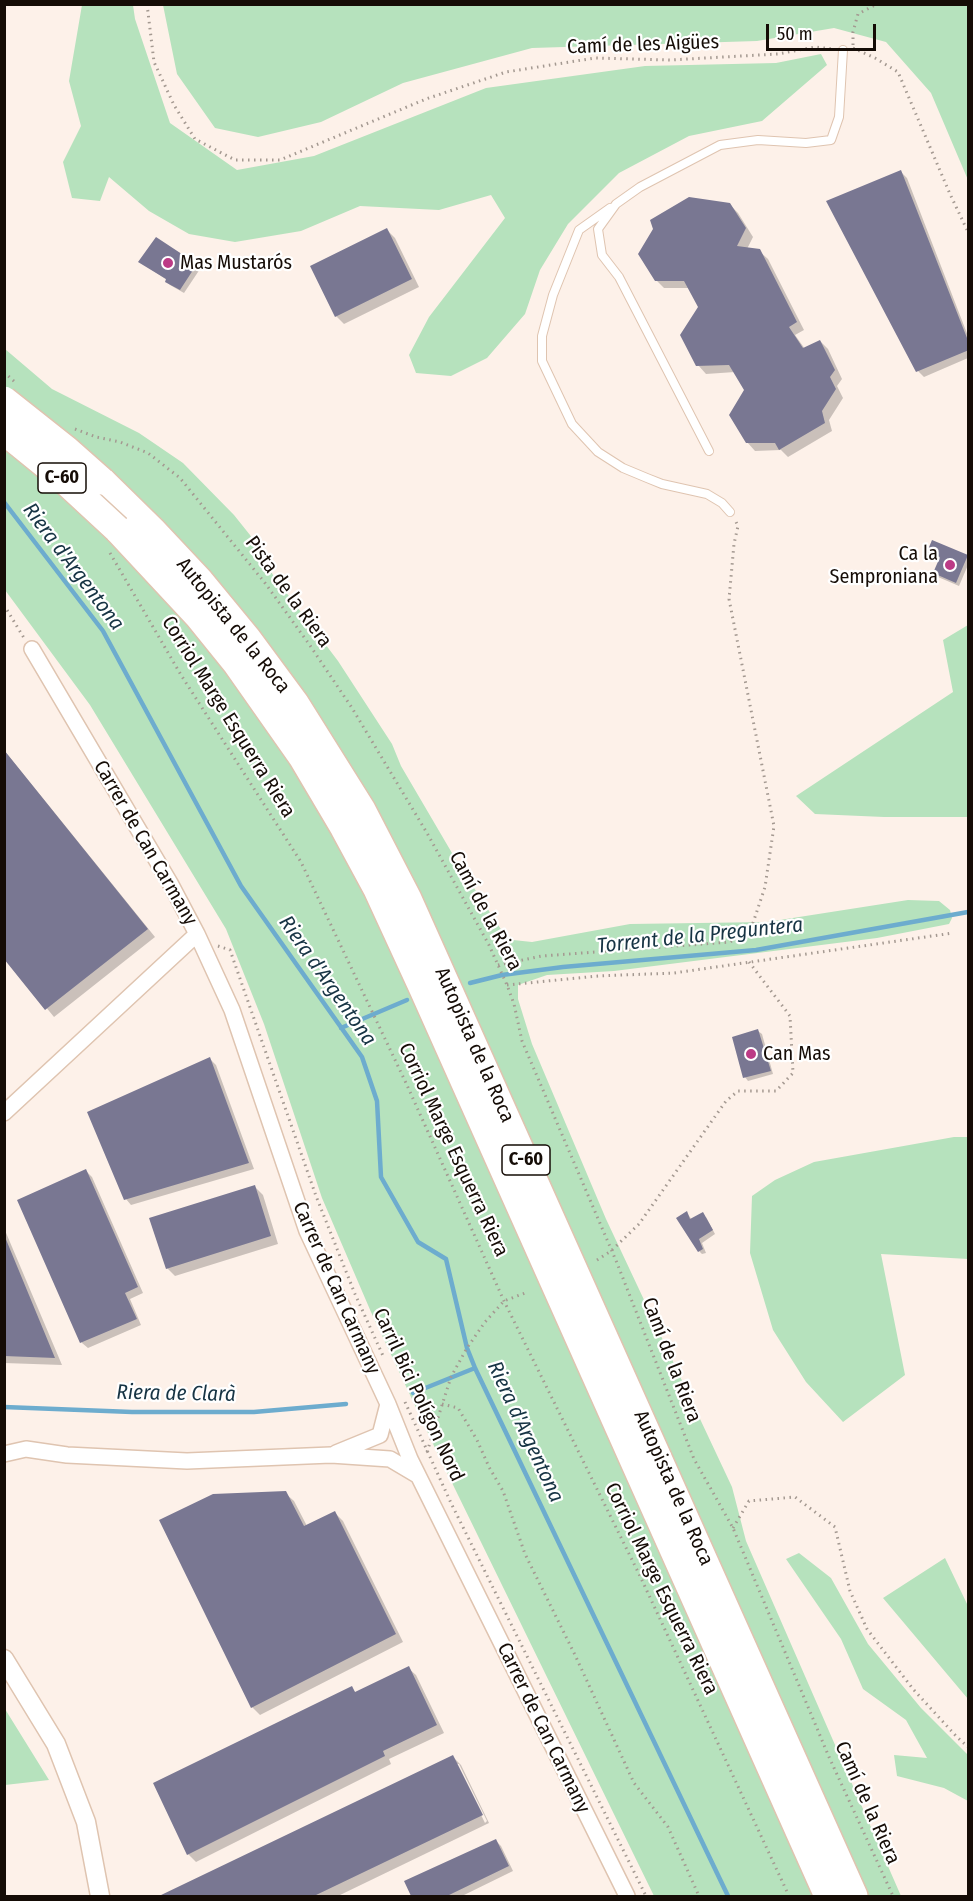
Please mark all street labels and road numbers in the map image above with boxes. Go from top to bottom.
street label: Camí de les Aigües [567,30,719,60]
road number: C-60 [38,463,86,493]
street label: Pista de la Riera [240,532,336,652]
street label: Autopista de la Roca [171,554,295,698]
street label: Corriol Marge Esquerra Riera [156,612,300,822]
street label: Carrer de Can Carmany [88,756,202,930]
street label: Camí de la Riera [443,847,527,975]
street label: Autopista de la Roca [429,964,519,1126]
street label: Corriol Marge Esquerra Riera [393,1039,513,1261]
road number: C-60 [502,1145,550,1175]
street label: Carrer de Can Carmany [287,1198,385,1378]
street label: Camí de la Riera [636,1294,706,1426]
street label: Carril Bici Polígon Nord [367,1305,469,1485]
street label: Autopista de la Roca [628,1407,718,1569]
street label: Corriol Marge Esquerra Riera [599,1479,723,1699]
street label: Carrer de Can Carmany [491,1639,595,1817]
street label: Camí de la Riera [829,1738,905,1868]

